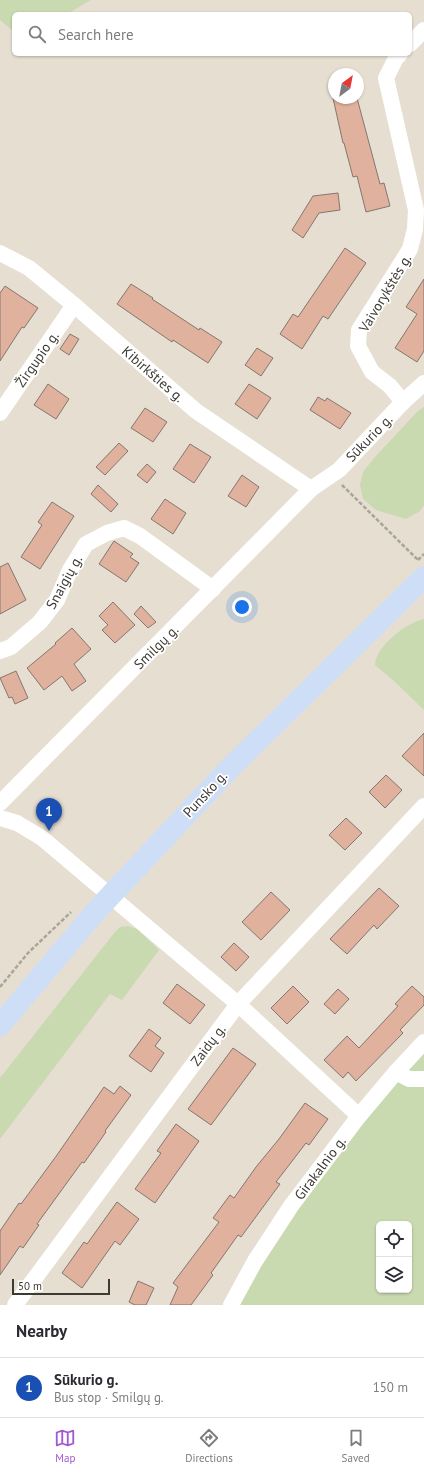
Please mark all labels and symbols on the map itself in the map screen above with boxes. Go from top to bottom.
north arrow [328,68,364,104]
street label: Vaivorykštės g. [354,251,415,336]
street label: Žirgupio g. [11,328,63,390]
street label: Kibirkšties g. [118,342,188,406]
street label: Sūkurio g. [342,410,396,466]
street label: Snaigių g. [42,552,86,612]
your location [232,597,252,617]
street label: Smilgų g. [130,621,182,673]
street label: Punsko g. [179,767,231,821]
pin: 1 [36,798,62,831]
street label: Zaidų g. [187,1021,229,1069]
street label: Girakalnio g. [290,1133,350,1203]
scale bar [12,1277,110,1296]

